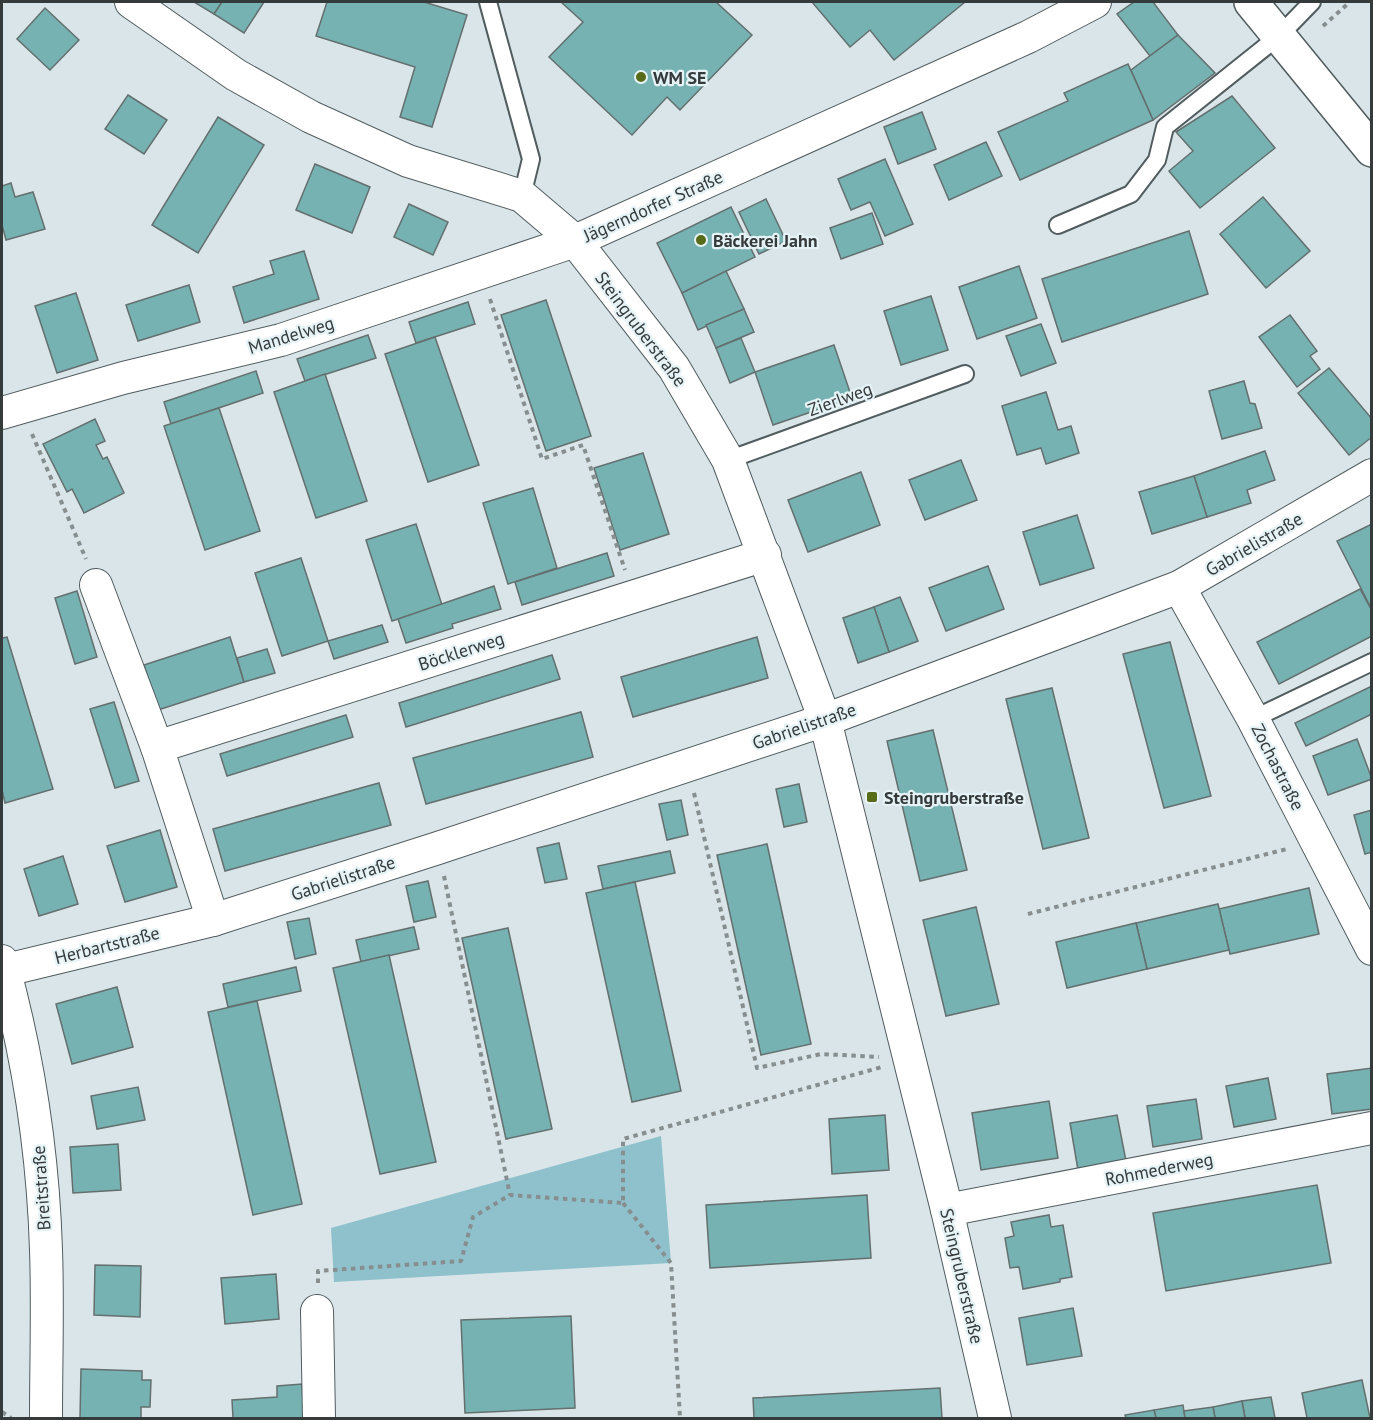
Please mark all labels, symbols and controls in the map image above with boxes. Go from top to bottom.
place label: WM SE [653,66,706,89]
marker: WM SE [634,70,648,84]
street label: Jägerndorfer Straße [579,165,726,248]
place label: Bäckerei Jahn [713,229,818,252]
marker: Bäckerei Jahn [694,233,708,247]
street label: Steingruberstraße [590,267,692,391]
street label: Mandelweg [245,311,337,359]
street label: Zierlweg [805,377,875,421]
street label: Gabrielistraße [1201,507,1307,581]
street label: Böcklerweg [415,626,507,676]
street label: Gabrielistraße [749,697,859,755]
street label: Zochastraße [1246,720,1310,814]
place label: Steingruberstraße [884,786,1024,809]
marker: Steingruberstraße [865,790,879,804]
street label: Gabrielistraße [288,850,398,906]
street label: Herbartstraße [52,921,162,969]
street label: Breitstraße [27,1145,55,1231]
street label: Rohmederweg [1103,1147,1215,1191]
street label: Steingruberstraße [935,1206,989,1346]

